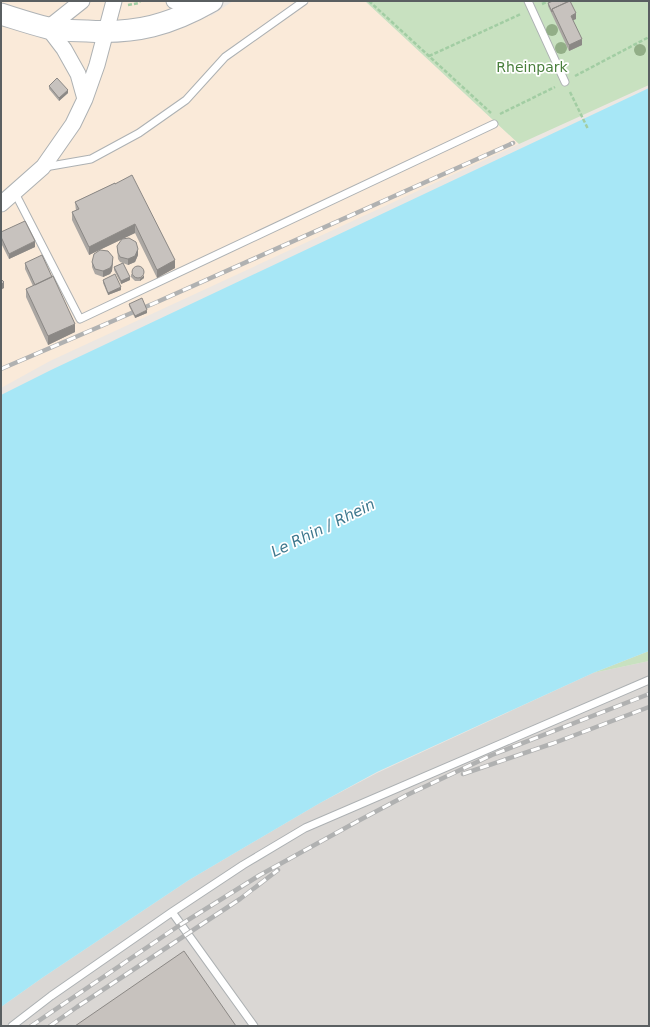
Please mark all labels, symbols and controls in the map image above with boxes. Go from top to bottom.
park label: Rheinpark [496,59,569,75]
water label: Le Rhin / Rhein [268,495,378,561]

